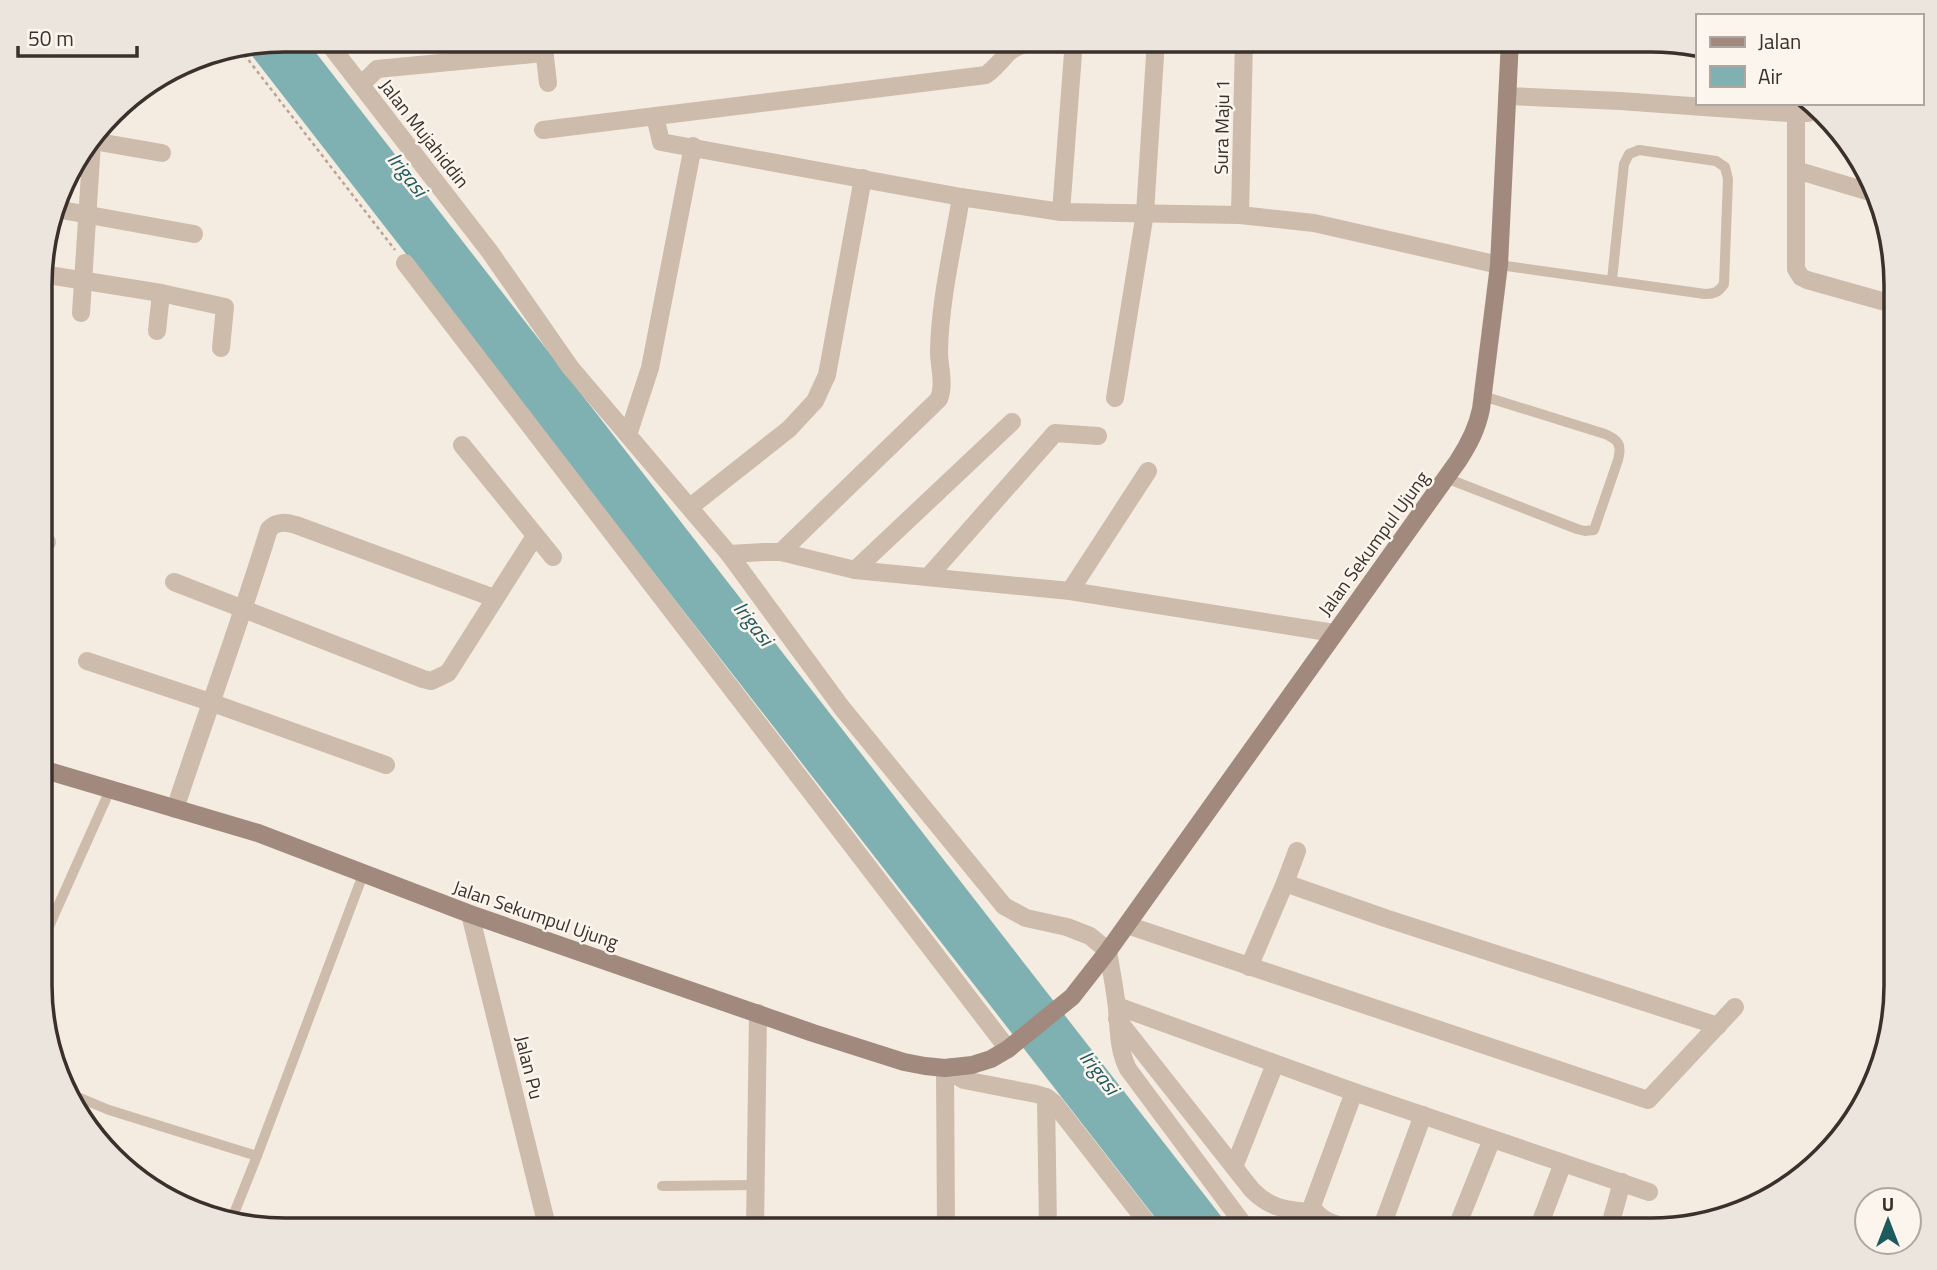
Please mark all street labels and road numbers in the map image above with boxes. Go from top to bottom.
street label: Jalan Mujahiddin [373,72,477,194]
street label: Sura Maju 1 [1206,79,1236,175]
street label: Jalan Sekumpul Ujung [1310,464,1436,622]
street label: Jalan Sekumpul Ujung [449,872,623,956]
street label: Jalan Pu [508,1032,552,1102]

